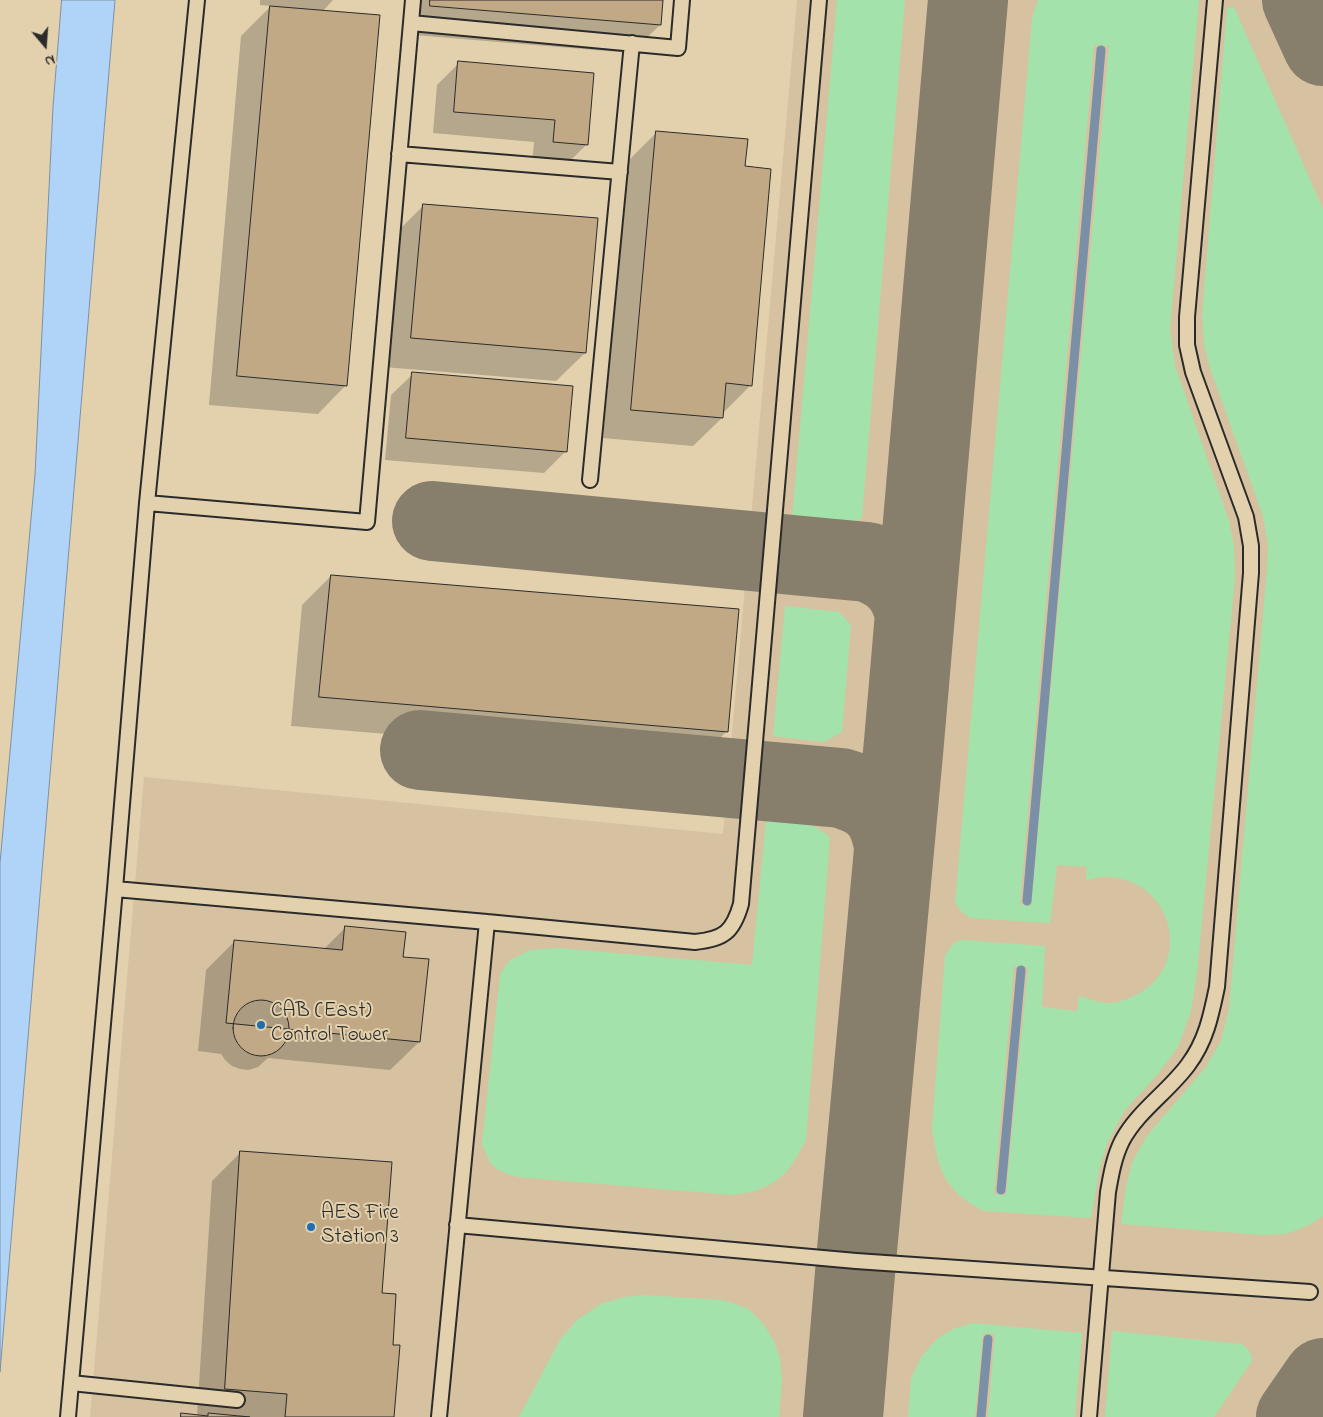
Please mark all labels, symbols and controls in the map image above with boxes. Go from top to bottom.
north arrow [20,20,70,70]
text: N [42,48,58,71]
place label: CAB (East) Control Tower [271,1000,388,1050]
marker: CAB (East) Control Tower [255,1019,267,1031]
place label: AES Fire Station 3 [321,1202,399,1252]
marker: AES Fire Station 3 [305,1221,317,1233]

